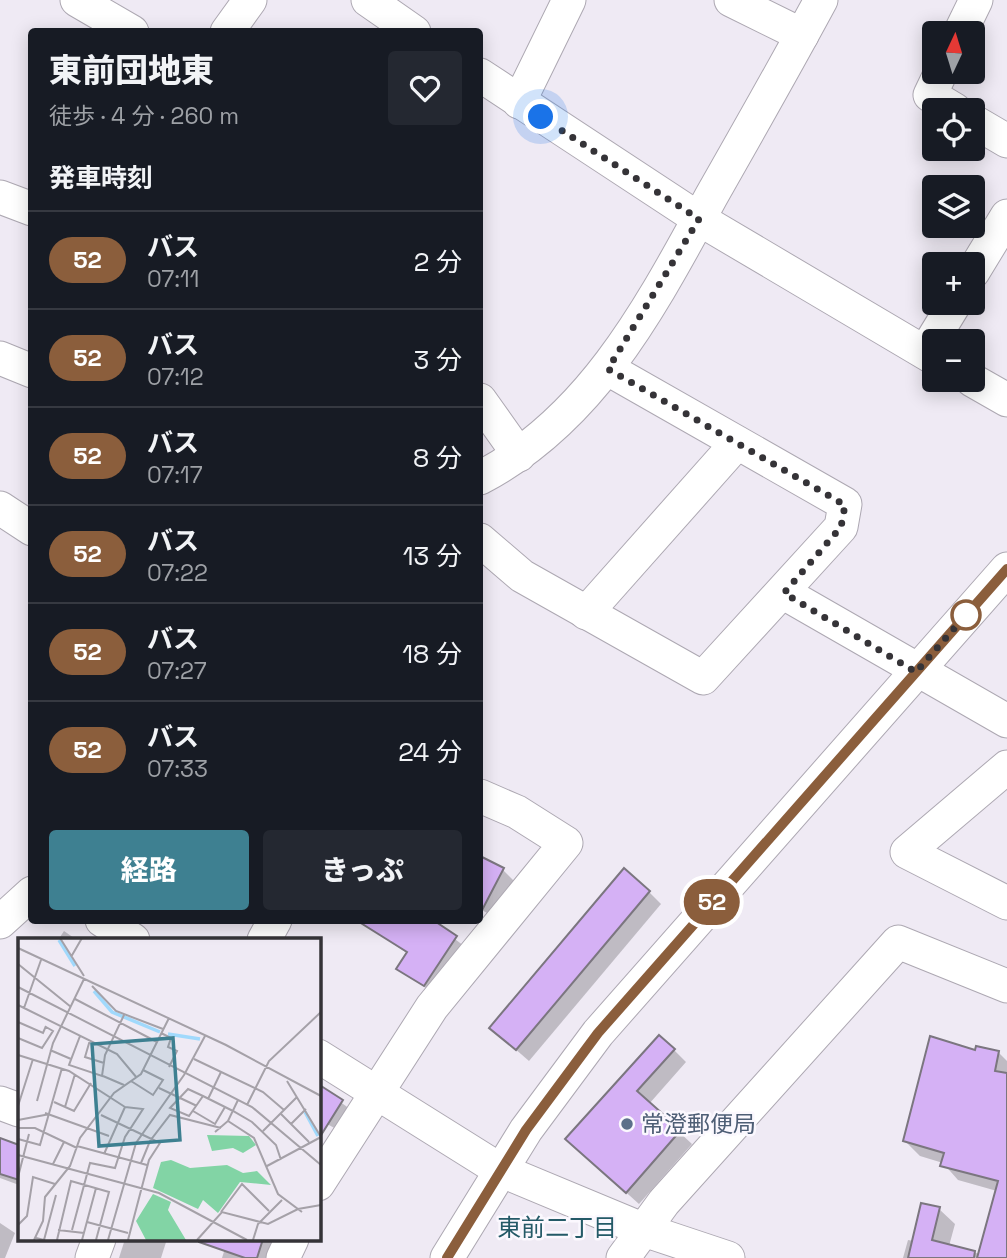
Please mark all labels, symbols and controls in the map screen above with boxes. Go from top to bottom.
north arrow [922,21,985,84]
map controls [922,21,985,392]
text: 東前団地東 [49,50,214,92]
button: heart [388,51,462,125]
button: locate [922,98,985,161]
your location [523,99,558,134]
text: 徒歩 · 4 分 · 260 m [49,101,239,131]
text: 発車時刻 [49,161,153,195]
button: layers [922,175,985,238]
text: バス [147,230,199,264]
text: 52 [73,244,102,275]
text: 2 分 [414,245,462,279]
button: + [922,252,985,315]
text: 07:11 [147,264,199,294]
text: バス [147,328,199,362]
button: − [922,329,985,392]
text: 52 [73,342,102,373]
text: 3 分 [414,343,462,377]
text: 07:12 [147,362,204,392]
text: バス [147,426,199,460]
text: 52 [73,440,102,471]
text: 8 分 [413,441,462,475]
text: 07:17 [147,460,203,490]
text: バス [147,524,199,558]
text: 52 [73,538,102,569]
text: 13 分 [403,539,462,573]
text: 07:22 [147,558,208,588]
unlabelled marker [951,600,981,630]
text: バス [147,622,199,656]
text: 52 [73,636,102,667]
text: 18 分 [402,637,462,671]
text: 07:27 [147,656,207,686]
text: バス [147,720,199,754]
text: 52 [73,734,102,765]
text: 24 分 [398,735,462,769]
text: 07:33 [147,754,208,784]
button: 経路 [49,830,249,910]
button: きっぷ [263,830,462,910]
line badge: 52 [680,879,744,925]
text: 52 [698,886,726,917]
inset map [18,938,320,1240]
place label: 常澄郵便局 [641,1109,756,1139]
marker: 常澄郵便局 [619,1116,635,1132]
district label: 東前二丁目 [497,1212,617,1243]

